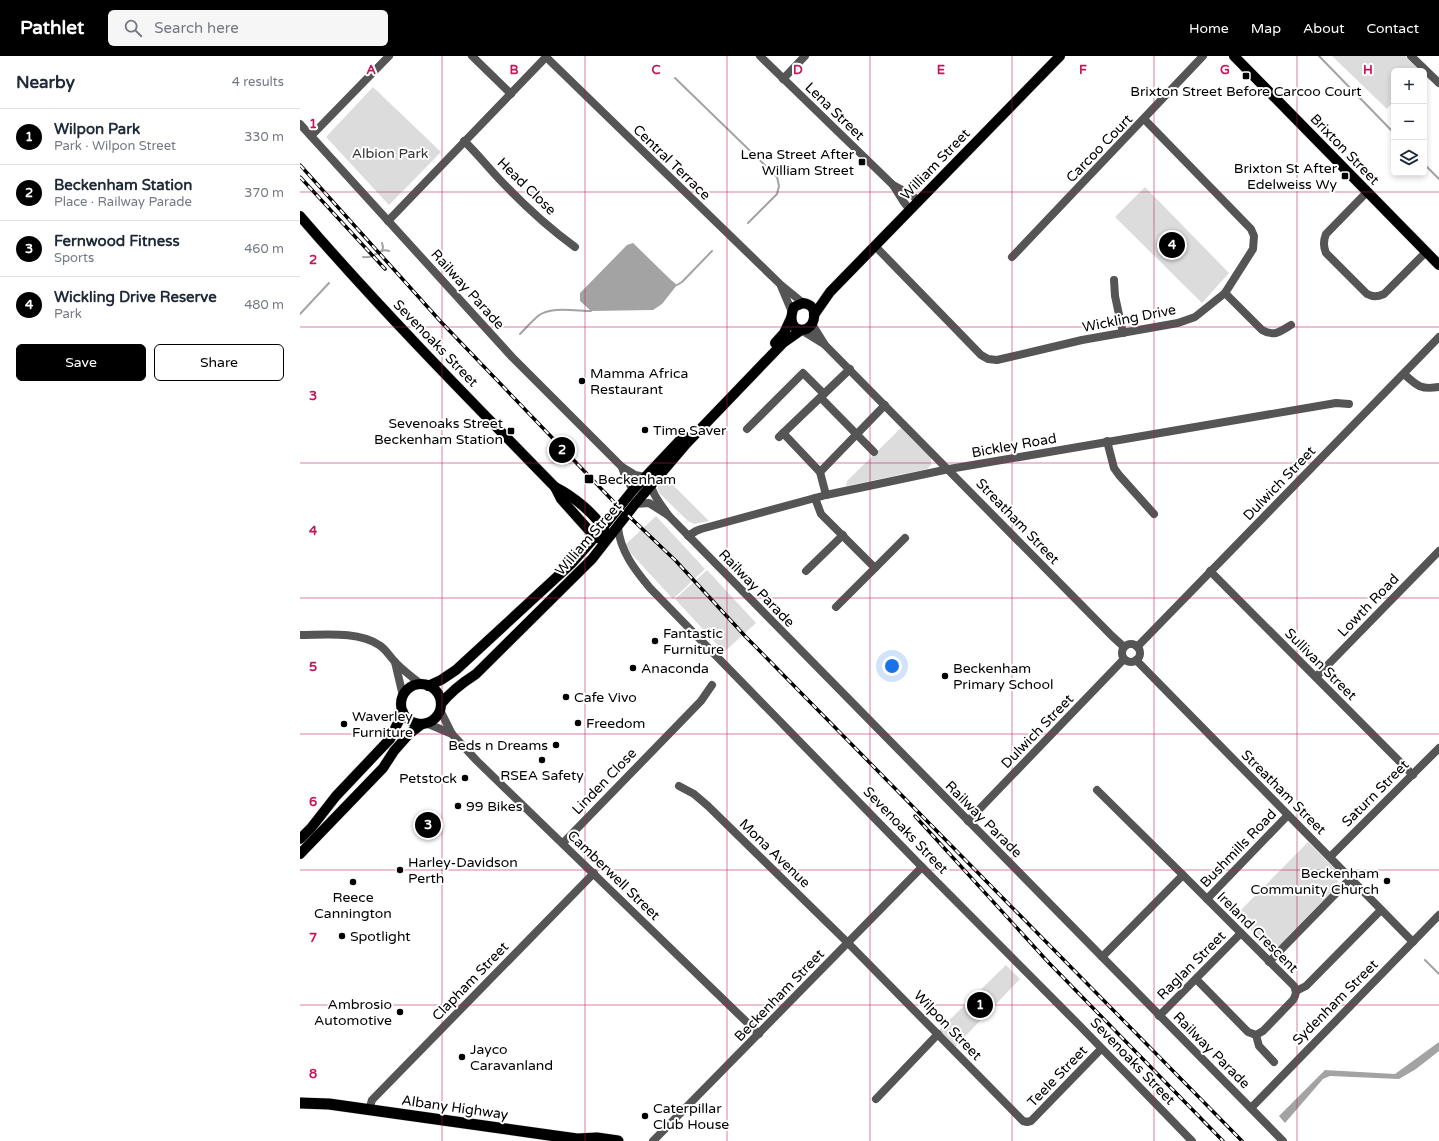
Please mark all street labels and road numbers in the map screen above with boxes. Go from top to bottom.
street label: Lena Street [801,79,868,144]
street label: Carcoo Court [1063,110,1137,186]
street label: Brixton Street [1307,110,1383,189]
street label: Central Terrace [629,121,714,204]
street label: William Street [897,125,974,203]
street label: Head Close [494,154,560,219]
street label: Railway Parade [427,246,508,333]
street label: Sevenoaks Street [390,296,482,391]
street label: Wickling Drive [1081,301,1177,336]
street label: Bickley Road [970,430,1058,461]
street label: Dulwich Street [1240,442,1319,524]
street label: Streatham Street [972,475,1063,568]
street label: William Street [552,497,626,579]
street label: Railway Parade [715,546,798,631]
street label: Lowth Road [1334,570,1402,640]
street label: Sullivan Street [1281,625,1361,704]
street label: Dulwich Street [998,690,1077,772]
street label: Linden Close [569,745,640,818]
street label: Streatham Street [1238,747,1330,839]
street label: Saturn Street [1338,756,1413,830]
street label: Railway Parade [942,777,1026,861]
street label: Sevenoaks Street [860,783,952,878]
street label: Bushmills Road [1197,806,1280,891]
street label: Mona Avenue [736,815,814,891]
street label: Camberwell Street [564,827,664,924]
street label: Ireland Crescent [1214,888,1302,977]
street label: Raglan Street [1153,927,1230,1003]
street label: Clapham Street [429,938,513,1024]
street label: Beckenham Street [731,945,828,1045]
street label: Sydenham Street [1289,956,1382,1049]
street label: Wilpon Street [910,987,986,1064]
street label: Railway Parade [1170,1008,1254,1092]
street label: Sevenoaks Street [1087,1014,1179,1109]
street label: Teele Street [1024,1042,1091,1111]
street label: Albany Highway [401,1092,510,1123]

